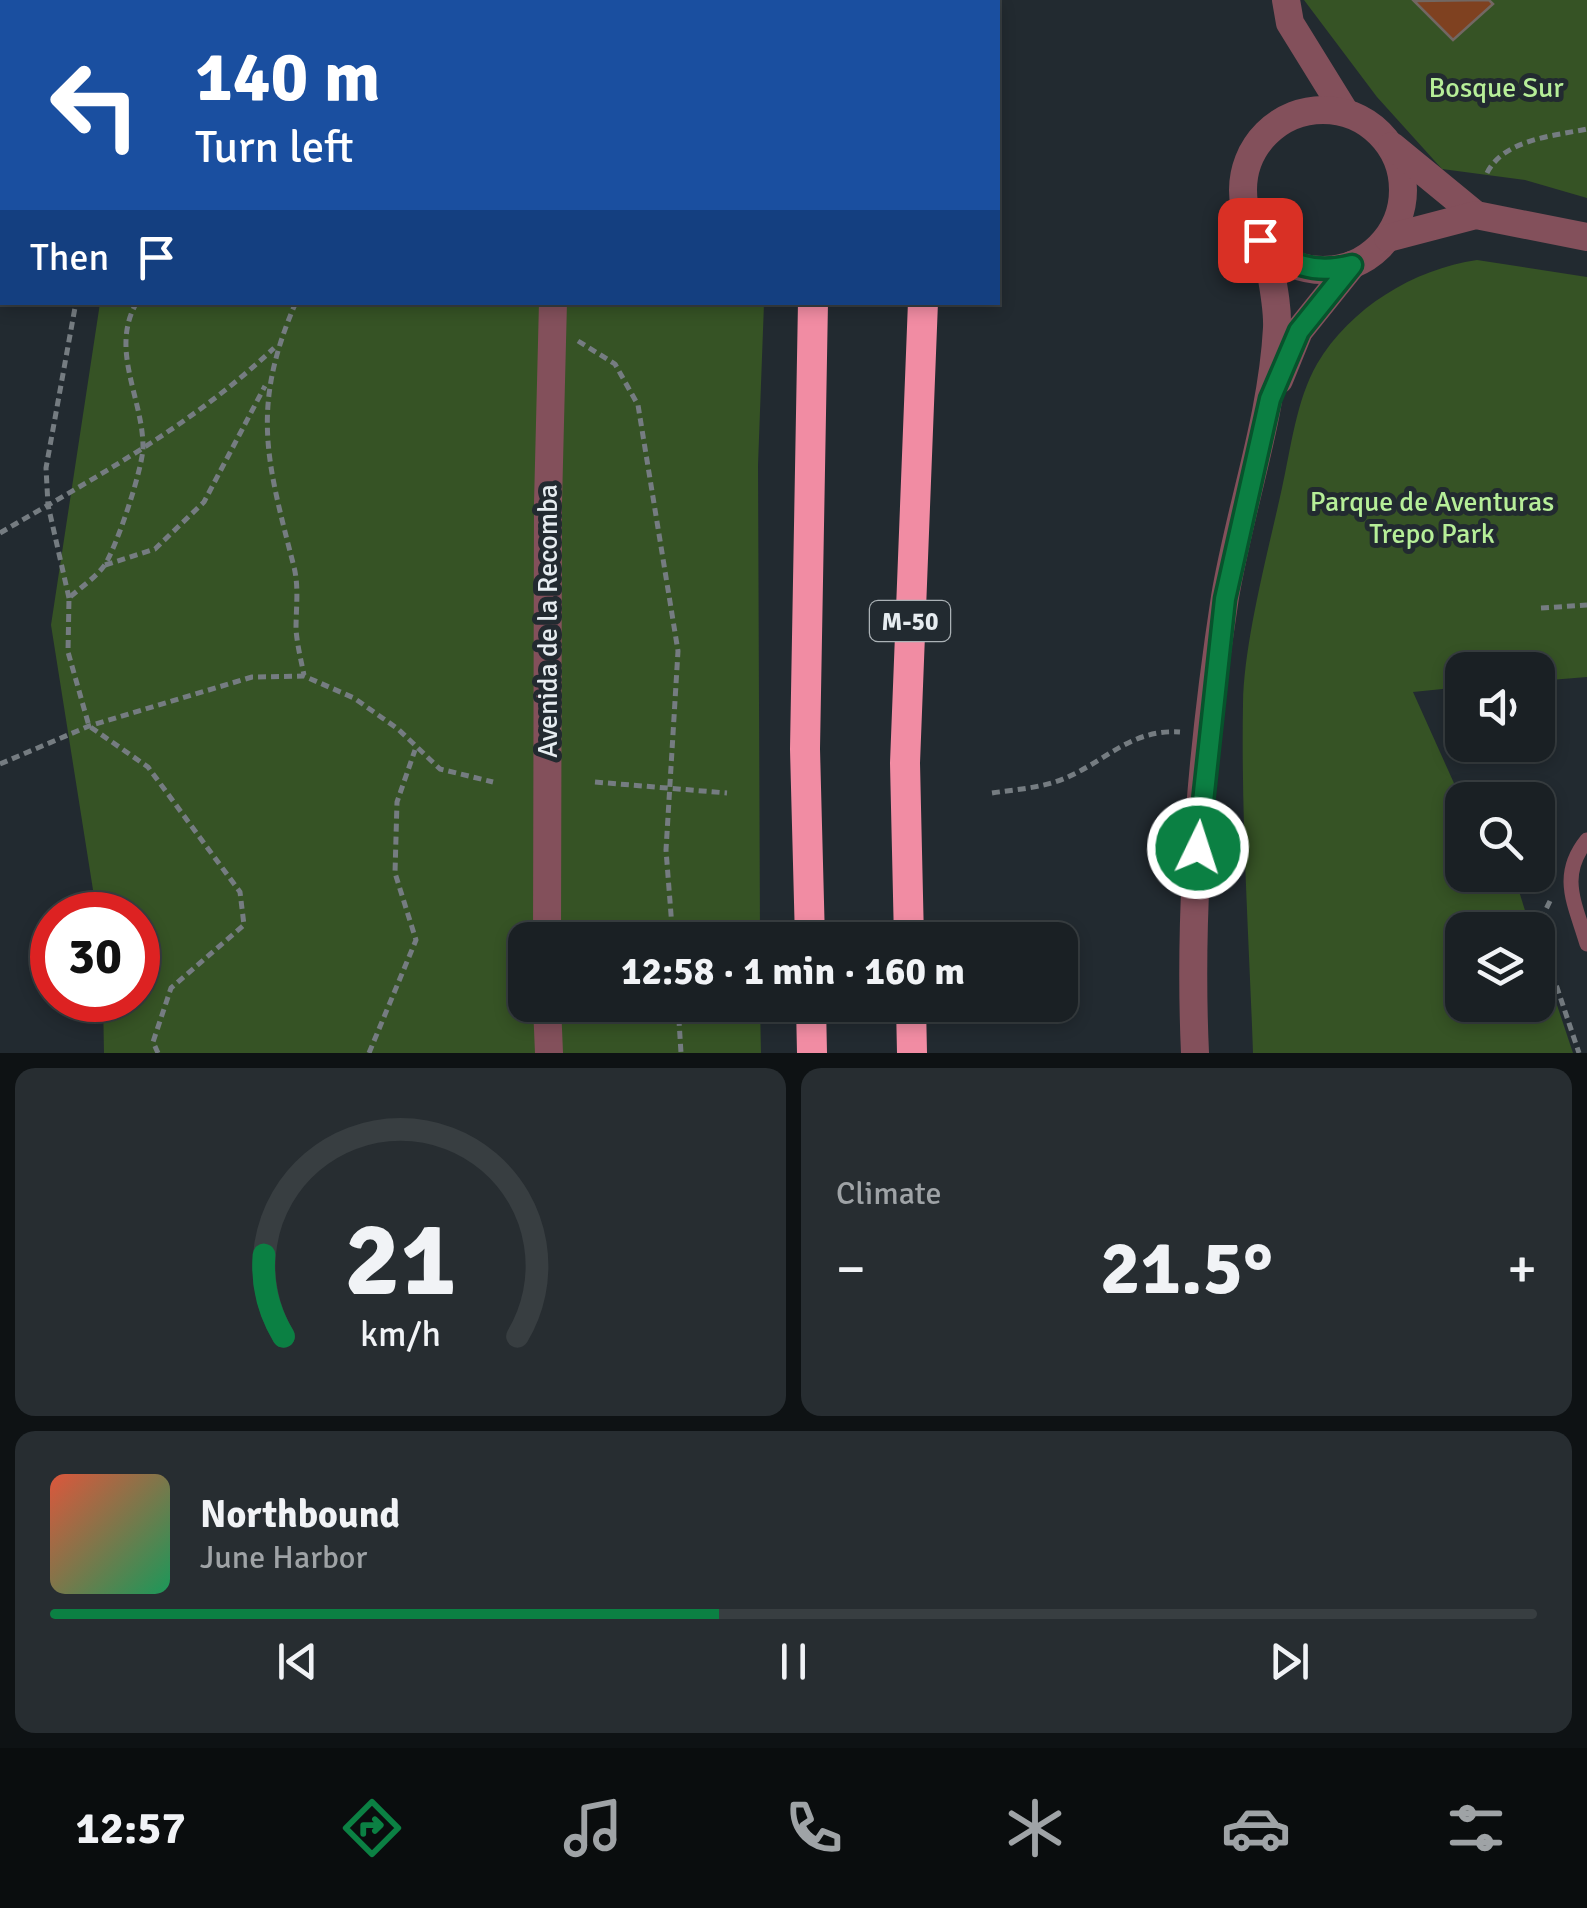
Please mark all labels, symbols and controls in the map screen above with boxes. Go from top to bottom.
text: 140 m [195,34,380,120]
icon: left [30,40,160,170]
park label: Bosque Sur [1428,71,1564,105]
text: Turn left [195,120,354,175]
pin [1218,198,1303,283]
icon: arrive [1233,213,1288,268]
icon: arrive [129,230,184,285]
text: Then [30,234,109,281]
street label: Avenida de la Recomba [531,484,565,758]
park label: Parque de Aventuras Trepo Park [1310,485,1554,551]
road number: M-50 [870,601,950,641]
map controls [1445,652,1555,1022]
button: sound [1445,652,1555,762]
button: search [1445,782,1555,892]
position arrow [1146,796,1250,900]
speed limit sign: 30 [30,892,160,1022]
button: layers [1445,912,1555,1022]
text: 12:58 · 1 min · 160 m [621,948,965,995]
text: Climate [836,1174,942,1213]
text: 21 [344,1196,457,1324]
text: 21.5° [1100,1222,1273,1315]
text: − [836,1235,866,1303]
text: + [1507,1235,1537,1303]
text: km/h [360,1312,441,1356]
text: Northbound [200,1491,400,1538]
text: June Harbor [200,1538,367,1577]
icon: previous [270,1634,325,1689]
icon: pause [766,1634,821,1689]
icon: next [1262,1634,1317,1689]
icon: directions [337,1793,407,1863]
icon: music [558,1793,628,1863]
icon: phone [779,1793,849,1863]
icon: climate [1000,1793,1070,1863]
icon: car [1221,1793,1291,1863]
icon: filters [1441,1793,1511,1863]
text: 12:57 [75,1801,186,1856]

